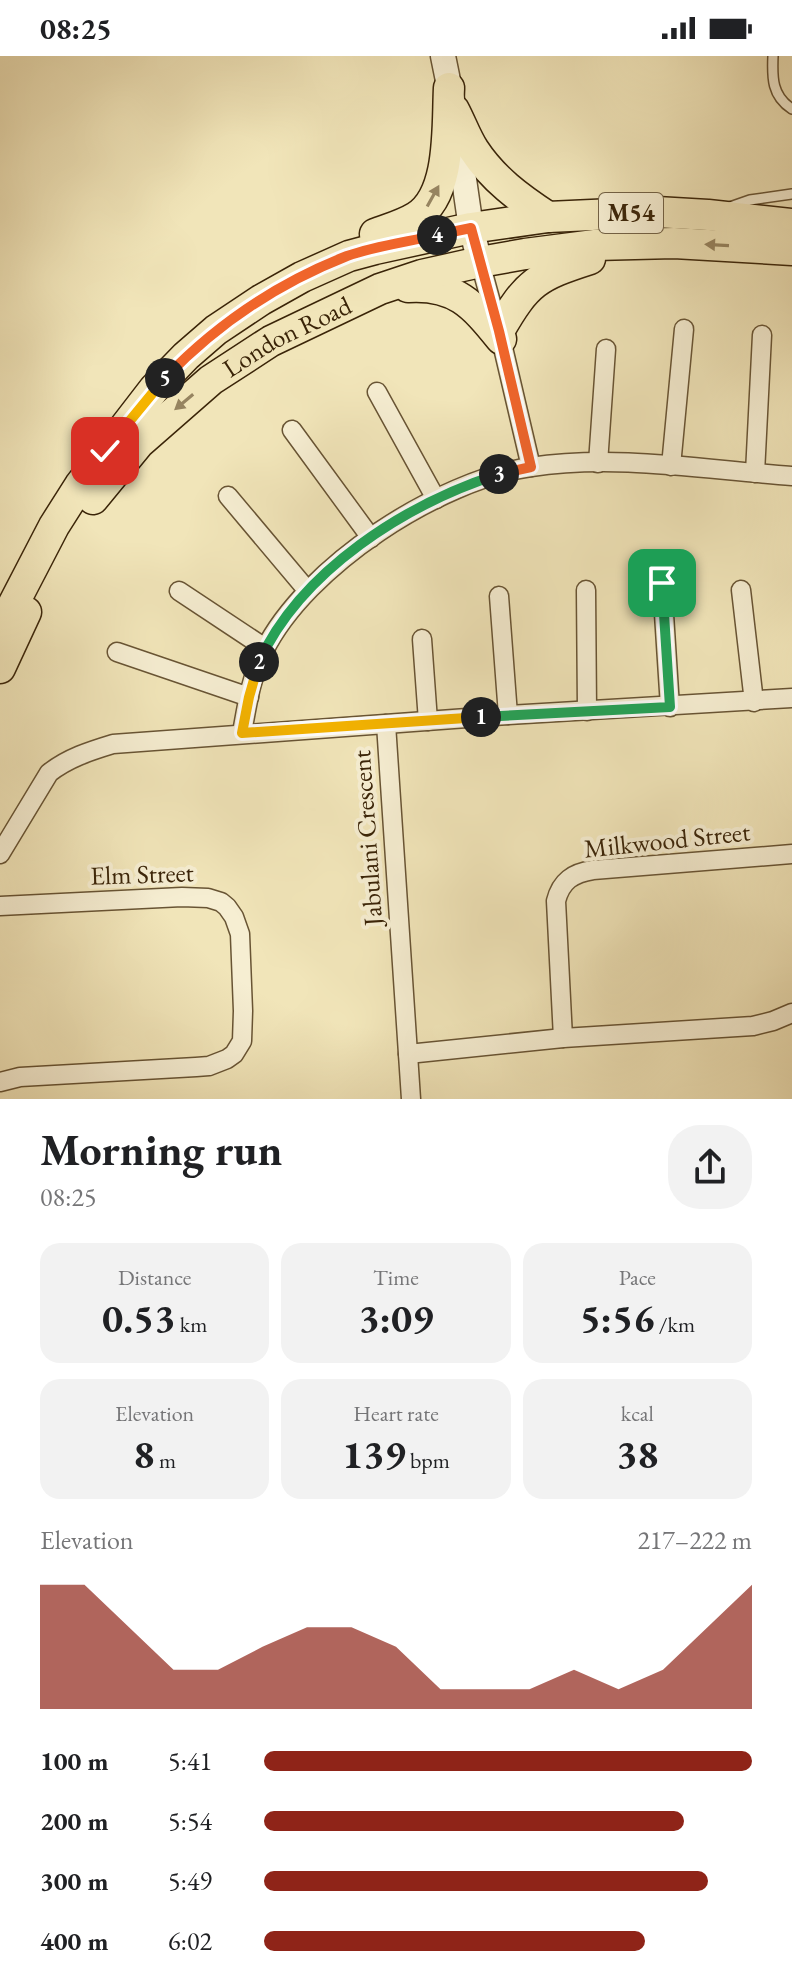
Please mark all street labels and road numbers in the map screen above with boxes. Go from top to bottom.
road number: M54 [599,193,663,233]
street label: London Road [216,288,358,385]
street label: Jabulani Crescent [344,749,390,929]
street label: Milkwood Street [582,814,752,866]
street label: Elm Street [90,855,194,893]

